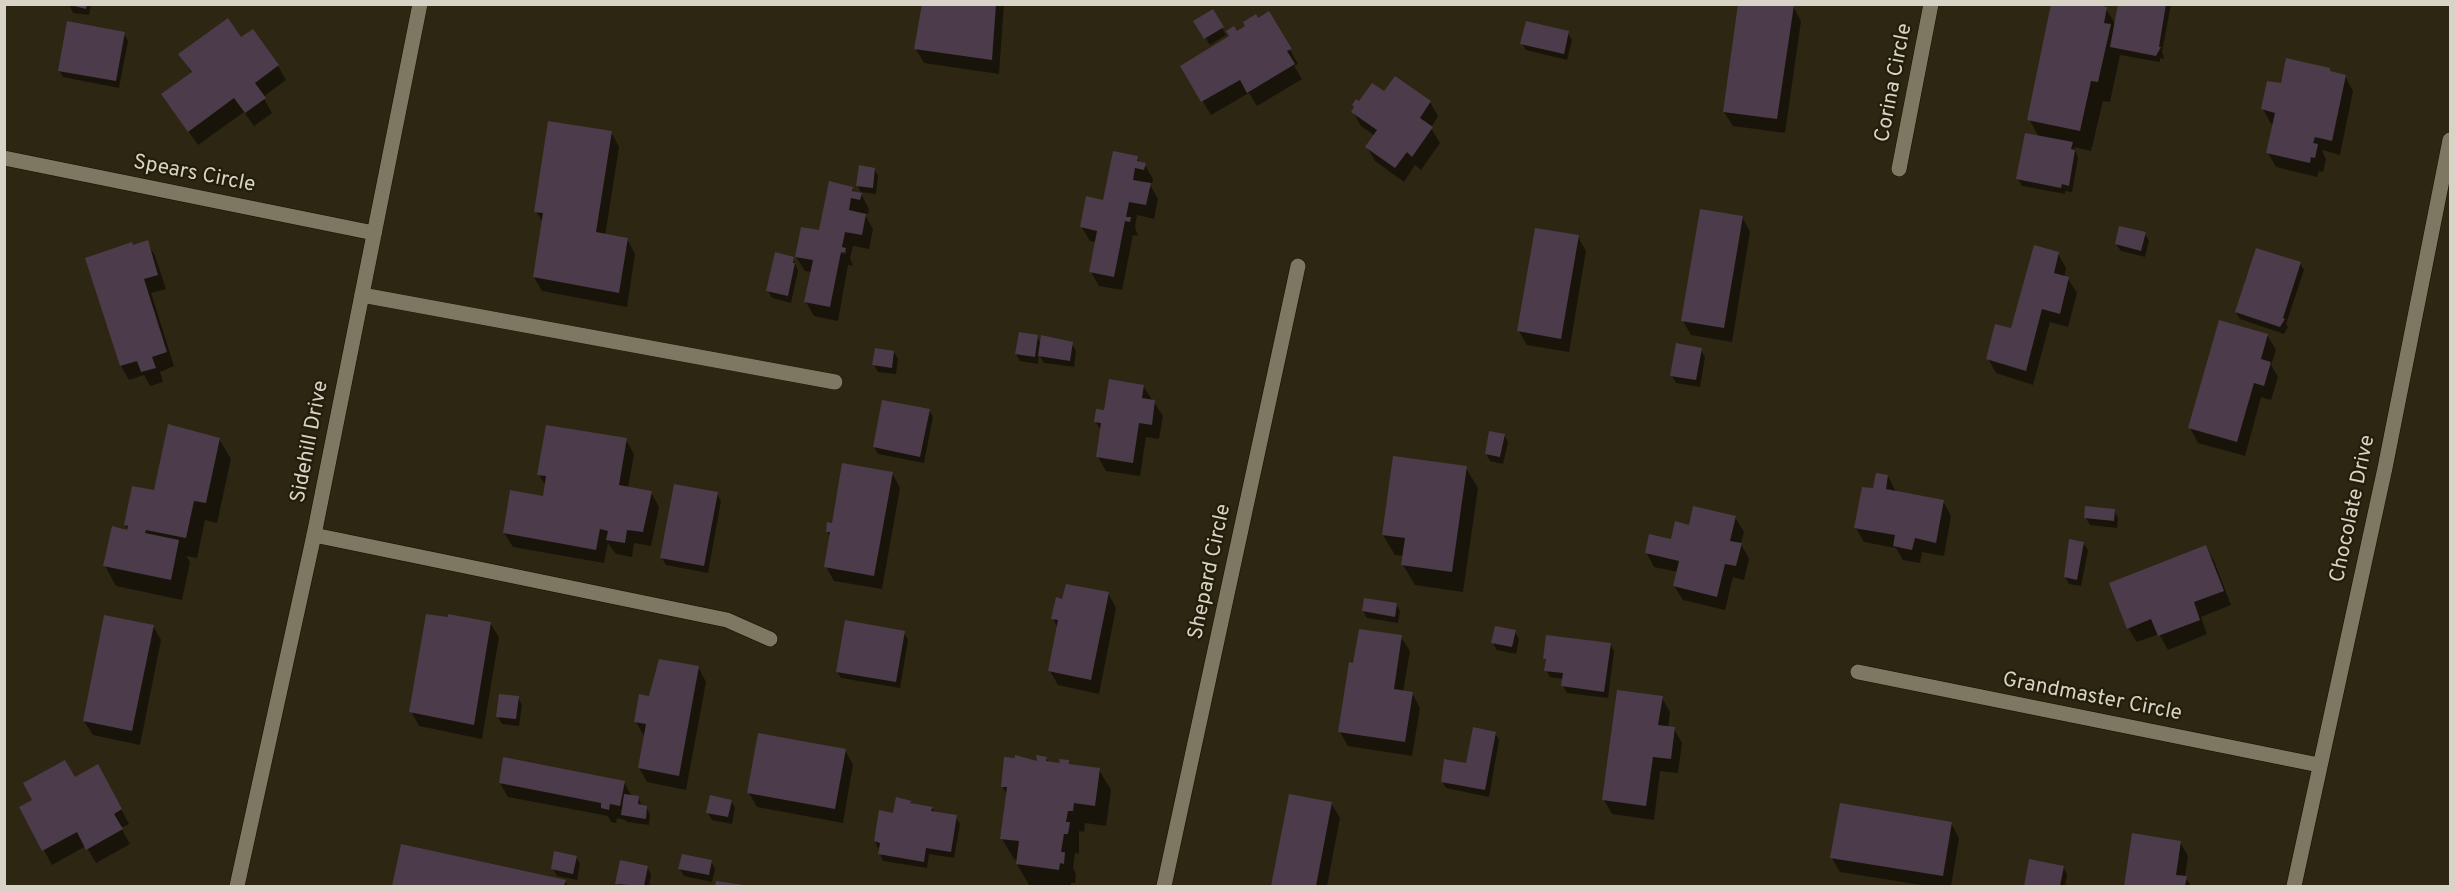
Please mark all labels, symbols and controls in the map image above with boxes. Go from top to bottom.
street label: Corina Circle [1871,21,1919,145]
street label: Spears Circle [131,151,257,199]
street label: Sidehill Drive [287,379,335,505]
street label: Chocolate Drive [2326,433,2382,585]
street label: Shepard Circle [1184,502,1238,642]
street label: Grandmaster Circle [2000,668,2184,728]

